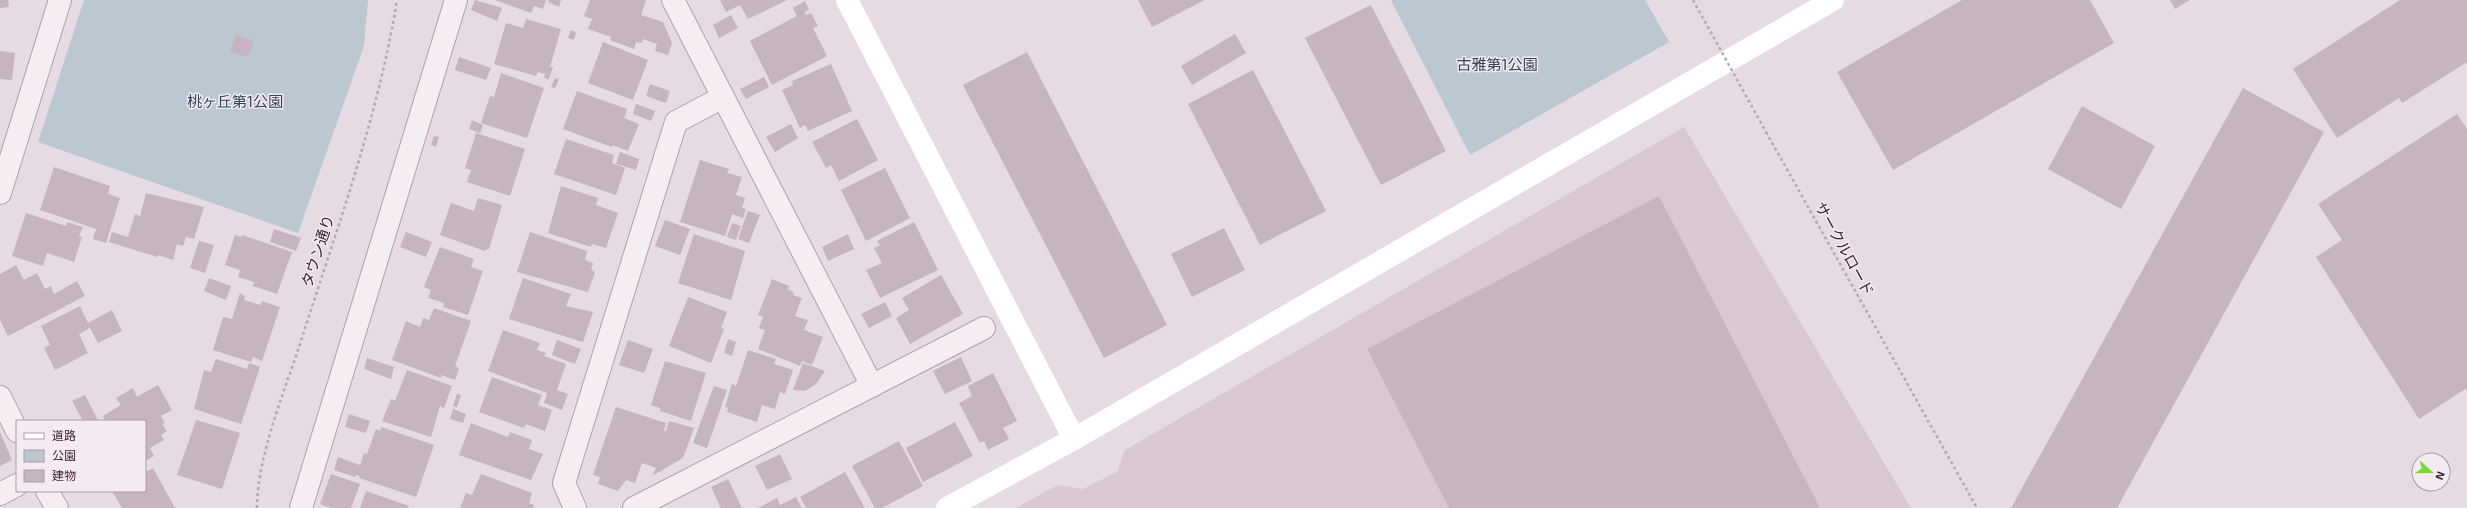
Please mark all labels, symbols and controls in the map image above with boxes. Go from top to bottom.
park label: 古雅第1公園 [1457,55,1537,73]
park label: 桃ヶ丘第1公園 [187,92,283,110]
street label: サークルロード [1812,198,1878,299]
street label: タウン通り [297,212,337,289]
legend [16,420,146,492]
text: 道路 [52,428,76,442]
text: 公園 [52,448,76,462]
north arrow [2411,452,2451,492]
text: 建物 [52,468,76,482]
text: N [2433,470,2448,482]

